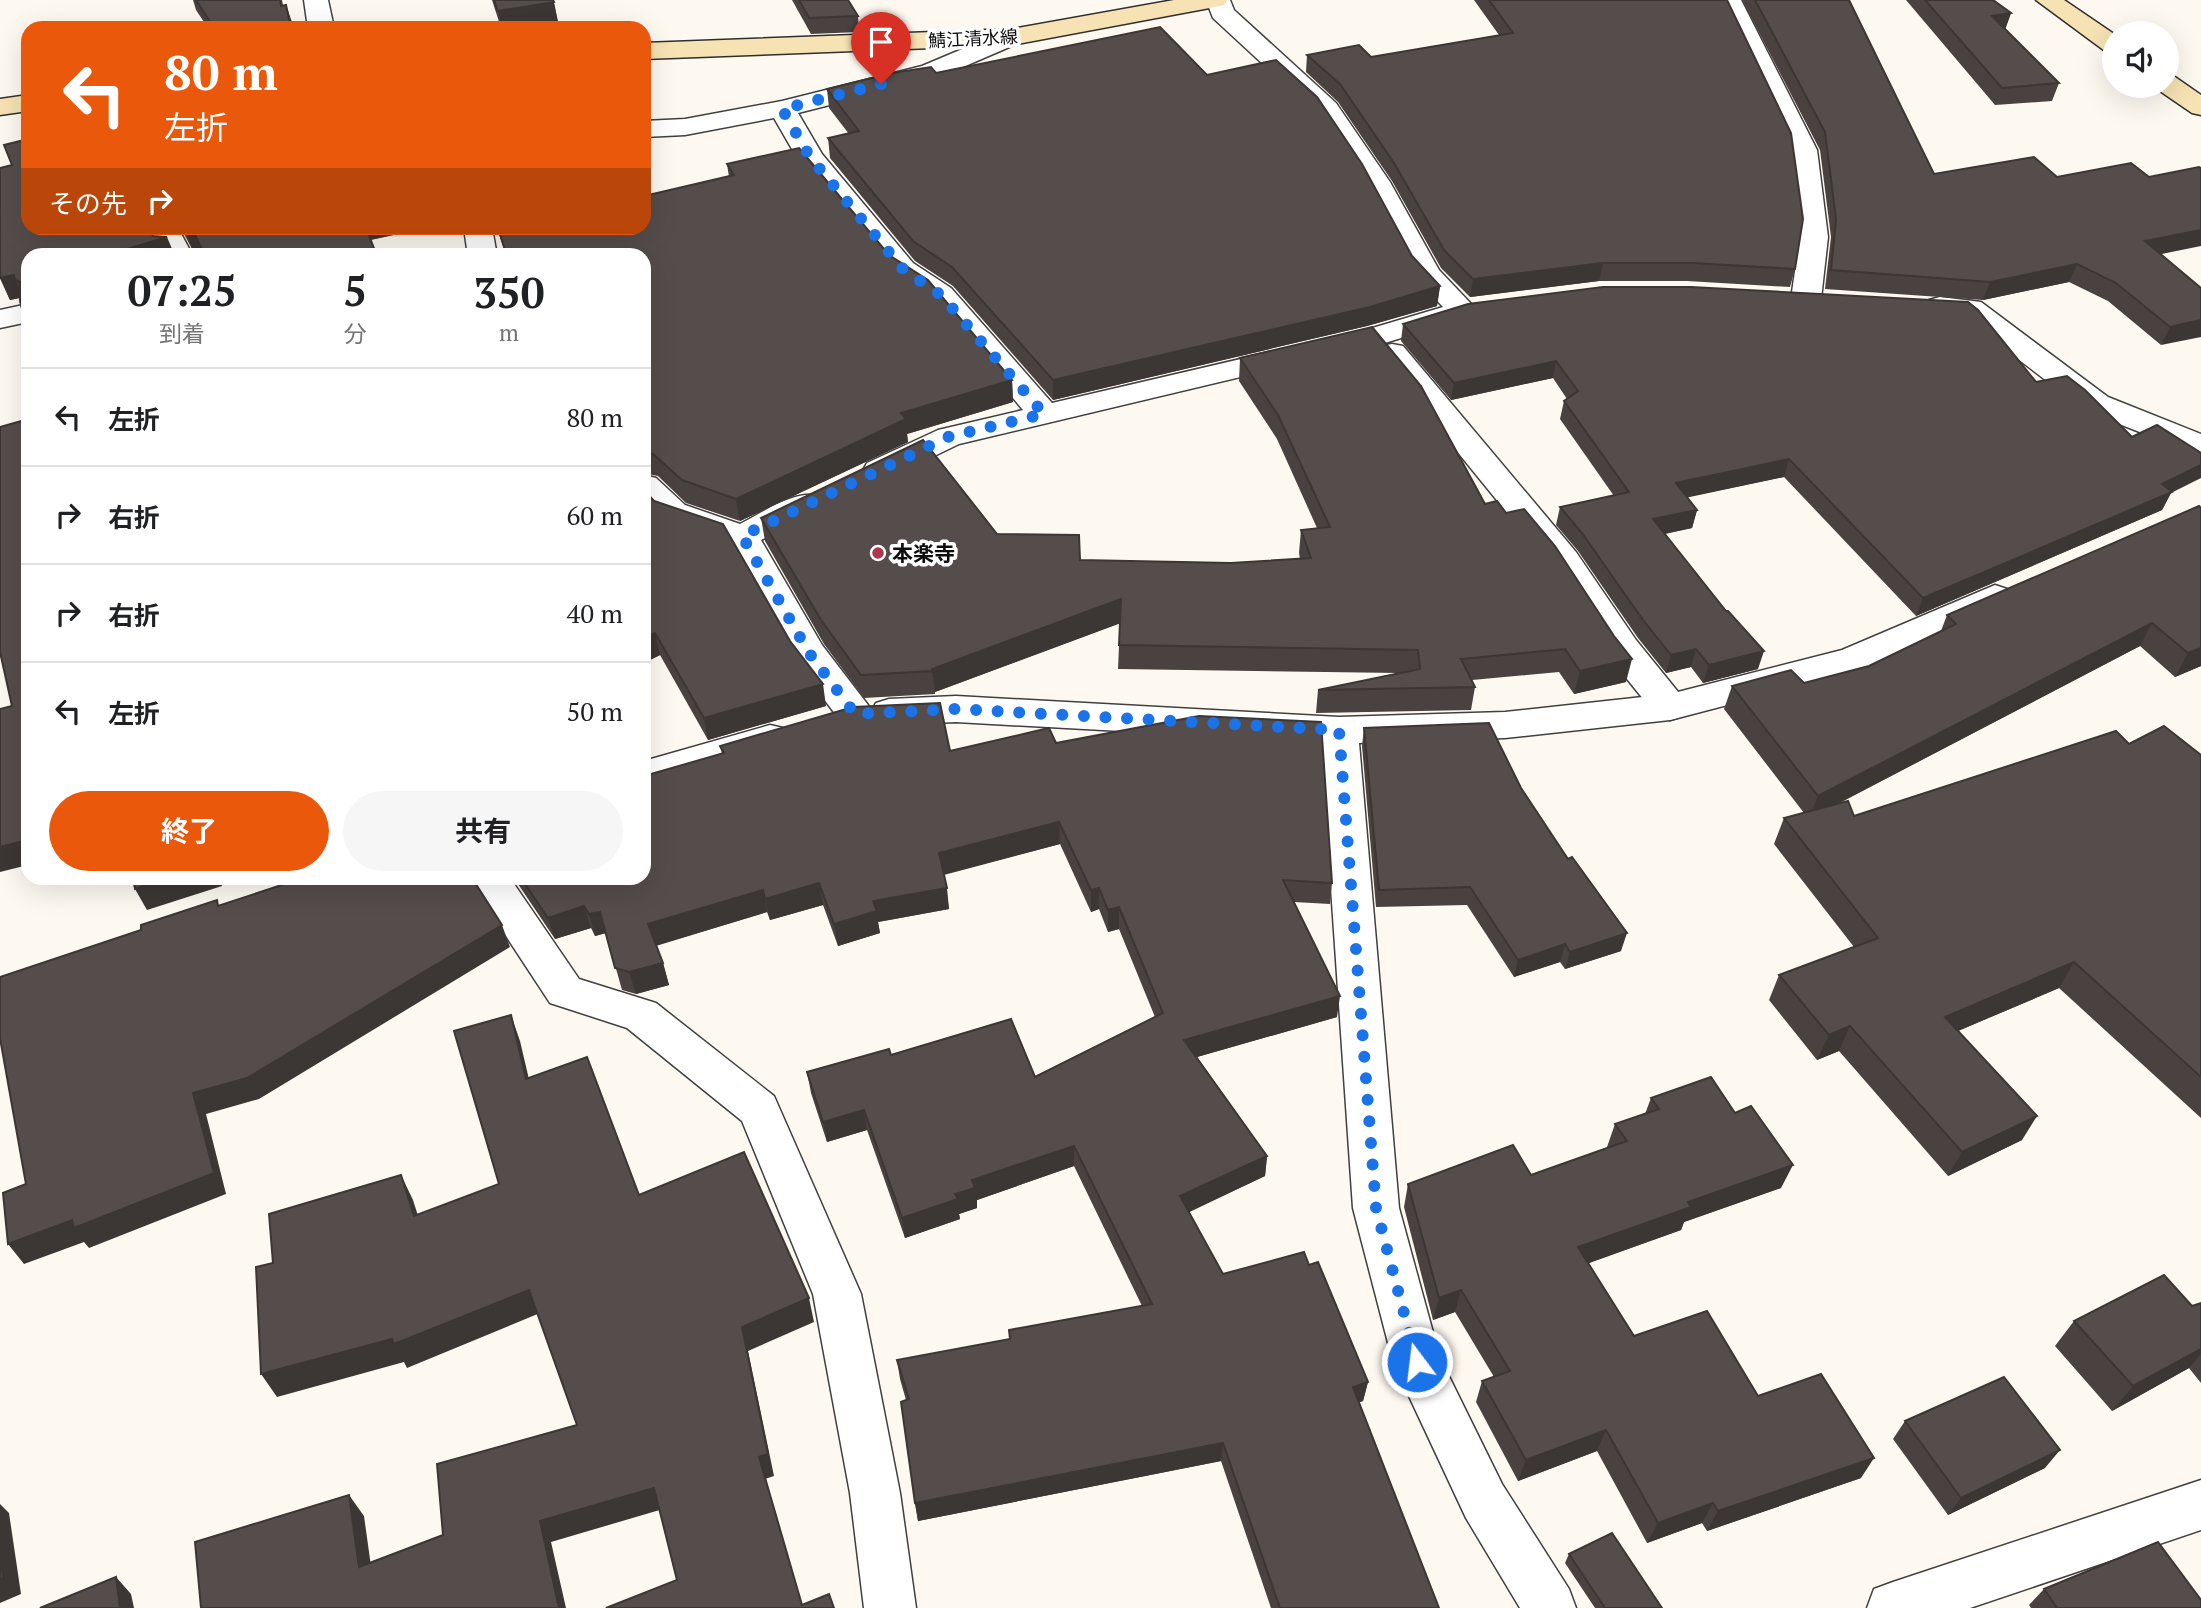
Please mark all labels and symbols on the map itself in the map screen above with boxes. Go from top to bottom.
pin [851,12.0,911,84]
street label: 鯖江清水線 [927,24,1019,52]
place label: 本楽寺 [892,539,955,567]
marker: 本楽寺 [870,545,886,561]
position arrow [1380,1325,1454,1399]

